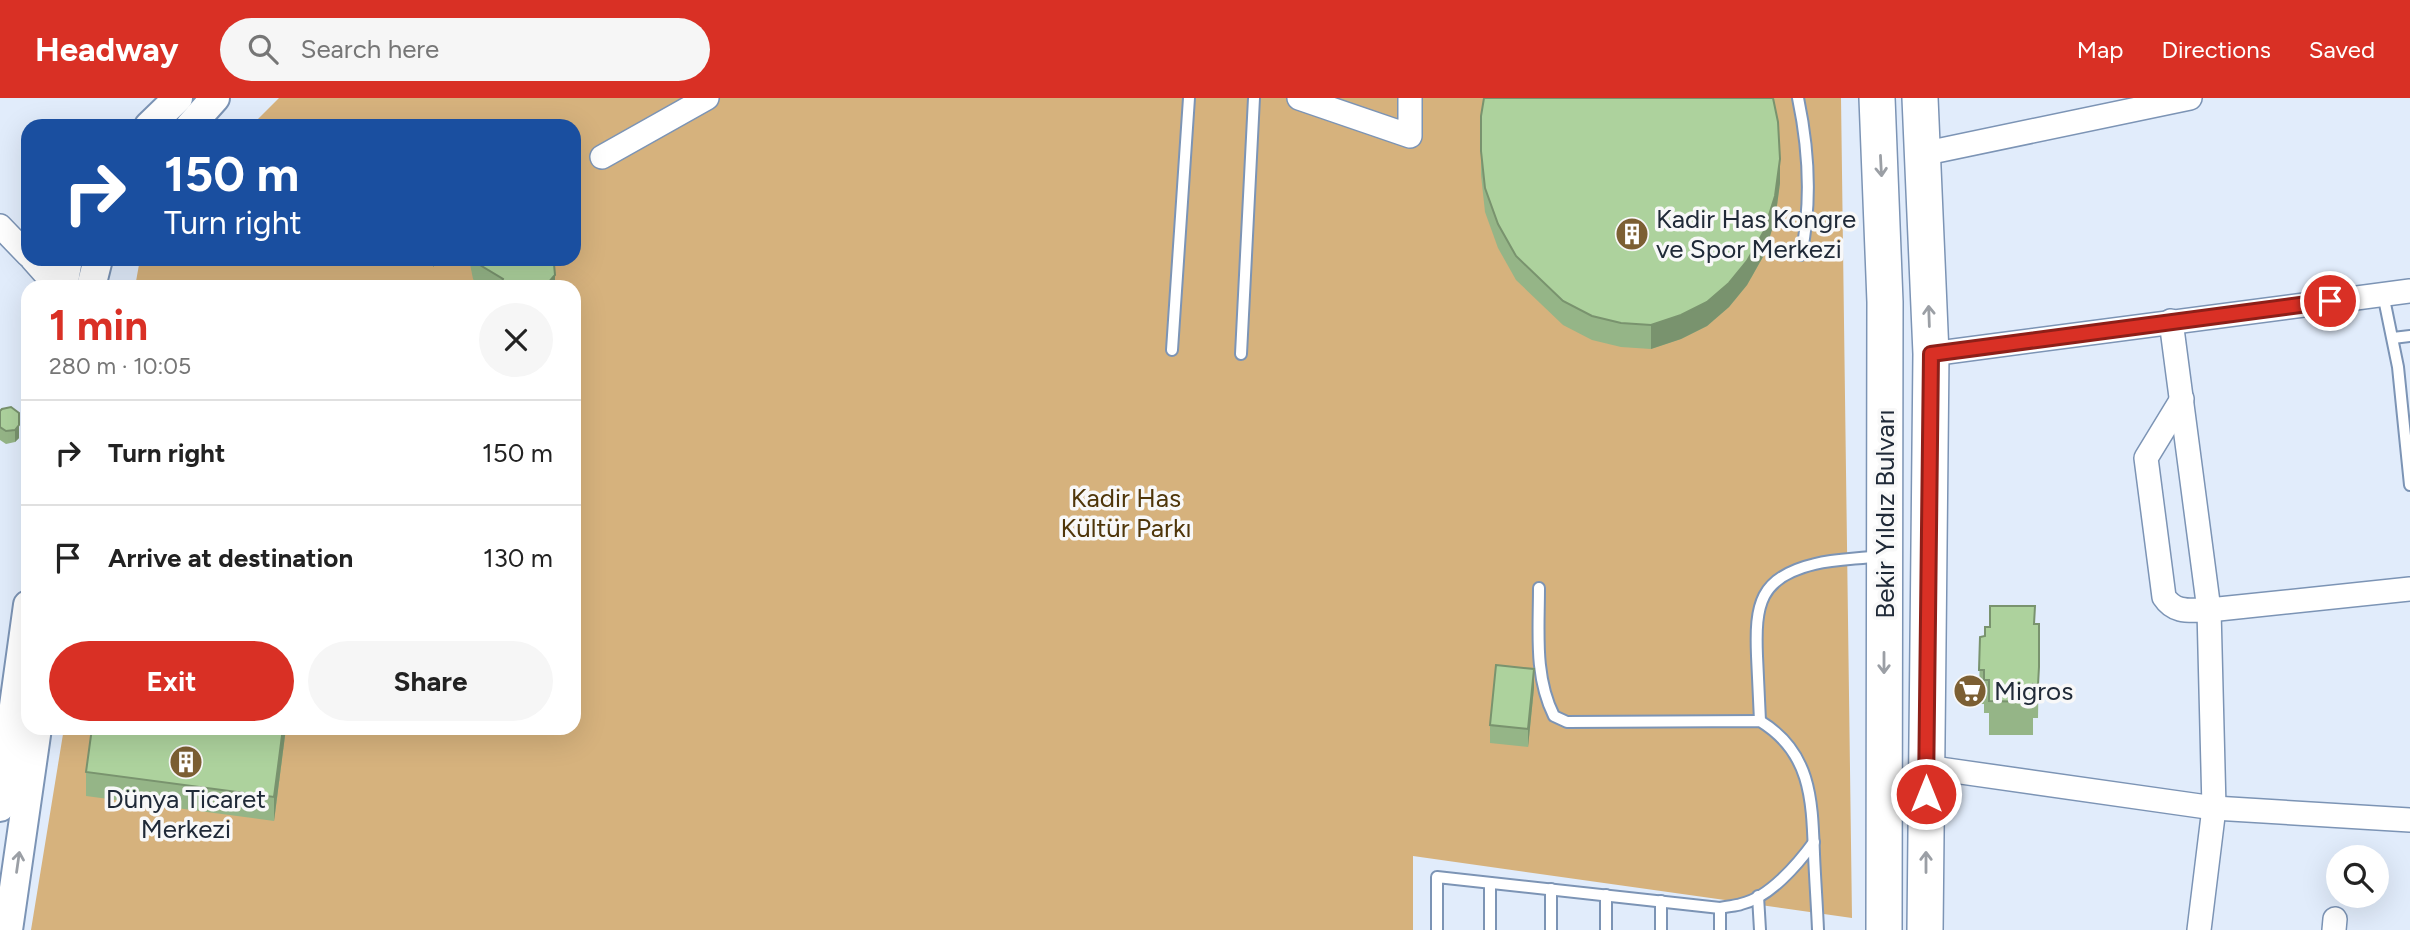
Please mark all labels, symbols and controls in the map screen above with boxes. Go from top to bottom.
search box [220,18,710,81]
text: Headway [35,30,178,69]
icon: search [244,30,282,68]
text: Search here [300,33,439,65]
text: Map [2077,35,2123,64]
text: Directions [2161,35,2271,64]
text: Saved [2309,35,2375,64]
text: 150 m [164,144,299,203]
icon: right [49,147,140,238]
one-way arrow [1874,154,1887,177]
place label: Kadir Has Kongre ve Spor Merkezi [1656,203,1856,265]
text: Turn right [164,204,302,242]
building icon: Kadir Has Kongre ve Spor Merkezi [1613,215,1651,253]
pin [2300,271,2360,331]
icon: arrive [2311,282,2349,320]
text: 1 min [49,300,148,351]
button: close [479,303,553,377]
one-way arrow [1923,305,1936,328]
text: 280 m · 10:05 [49,352,191,380]
street label: Bekir Yıldız Bulvarı [1869,409,1901,619]
icon: right [49,434,87,472]
text: Turn right [108,437,225,469]
text: 150 m [482,437,553,469]
park label: Kadir Has Kültür Parkı [1060,482,1192,544]
icon: arrive [49,539,87,577]
text: Arrive at destination [108,542,353,574]
text: 130 m [483,542,553,574]
button: Exit [49,641,294,721]
button: Share [308,641,553,721]
one-way arrow [1878,651,1891,674]
supermarket icon: Migros [1951,672,1989,710]
place label: Migros [1994,675,2073,707]
building icon: Dünya Ticaret Merkezi [167,743,205,781]
position arrow [1889,757,1963,831]
place label: Dünya Ticaret Merkezi [106,783,266,845]
map controls [2326,845,2389,908]
button: search [2326,845,2389,908]
one-way arrow [1919,851,1933,874]
one-way arrow [12,852,25,874]

